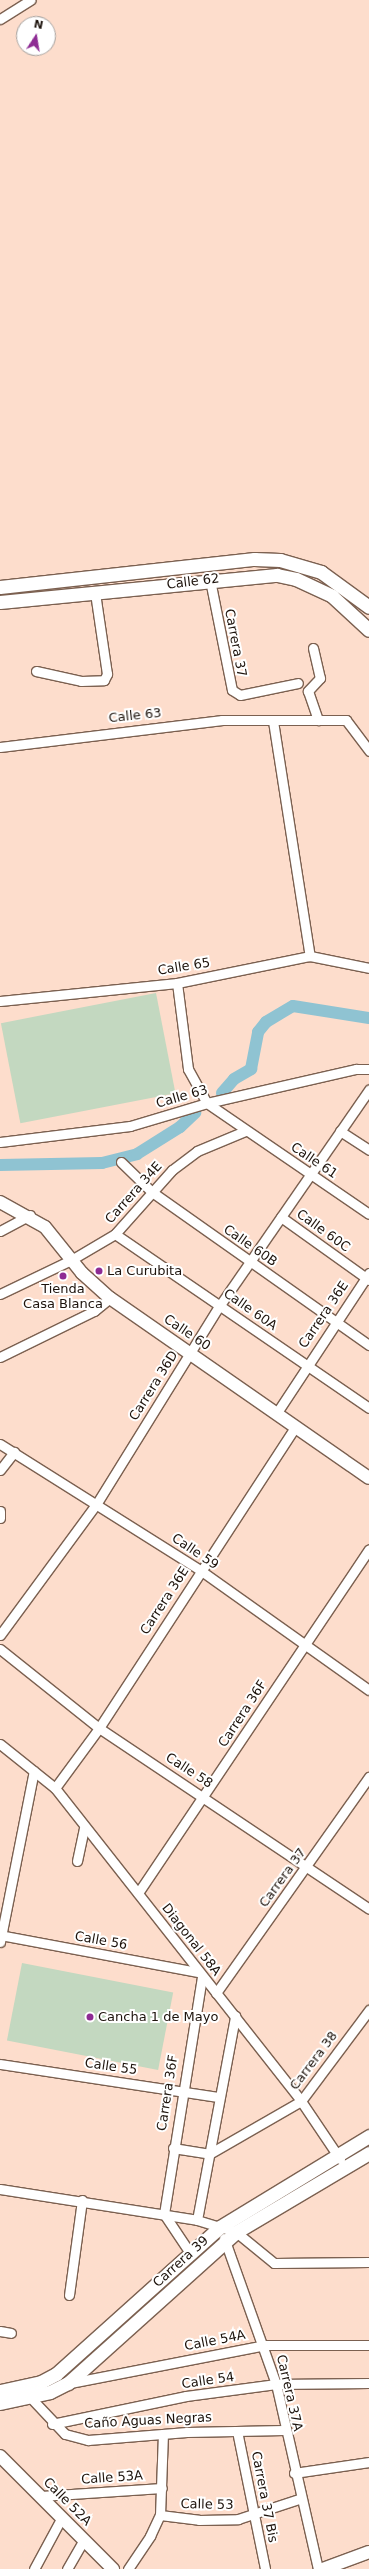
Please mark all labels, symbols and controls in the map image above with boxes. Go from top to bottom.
north arrow [16,16,56,56]
text: N [33,17,44,32]
street label: Calle 62 [166,571,220,593]
street label: Carrera 37 [221,608,249,678]
street label: Calle 63 [108,705,162,727]
street label: Calle 65 [157,955,211,979]
street label: Calle 63 [154,1082,210,1112]
street label: Calle 61 [288,1140,340,1182]
street label: Carrera 34E [102,1159,166,1227]
street label: Calle 60C [293,1206,353,1256]
street label: Calle 60B [220,1222,280,1270]
place label: La Curubita [107,1263,182,1279]
marker: La Curubita [94,1266,104,1276]
marker: Tienda Casa Blanca [58,1271,68,1281]
street label: Carrera 36E [296,1279,352,1351]
place label: Tienda Casa Blanca [23,1282,103,1313]
street label: Calle 60A [220,1286,280,1334]
street label: Calle 60 [161,1312,213,1354]
street label: Carrera 36D [126,1348,182,1424]
street label: Calle 59 [169,1531,221,1573]
street label: Carrera 36E [137,1564,193,1638]
street label: Carrera 36F [216,1678,270,1750]
street label: Calle 58 [163,1750,215,1792]
street label: Carrera 37 [256,1845,310,1911]
street label: Diagonal 58A [158,1901,224,1979]
street label: Calle 56 [74,1929,128,1953]
place label: Cancha 1 de Mayo [98,2009,218,2025]
marker: Cancha 1 de Mayo [85,2012,95,2022]
street label: Carrera 38 [287,2029,341,2093]
street label: Carrera 36F [154,2054,182,2132]
street label: Calle 55 [84,2056,138,2078]
street label: Carrera 39 [150,2233,212,2291]
street label: Calle 54A [183,2327,247,2355]
street label: Carrera 37A [273,2353,305,2433]
street label: Calle 54 [181,2370,235,2392]
street label: Caño Aguas Negras [84,2410,212,2432]
street label: Carrera 37 Bis [248,2450,280,2544]
street label: Calle 53A [81,2468,143,2488]
street label: Calle 52A [40,2475,94,2529]
street label: Calle 53 [180,2497,234,2513]

